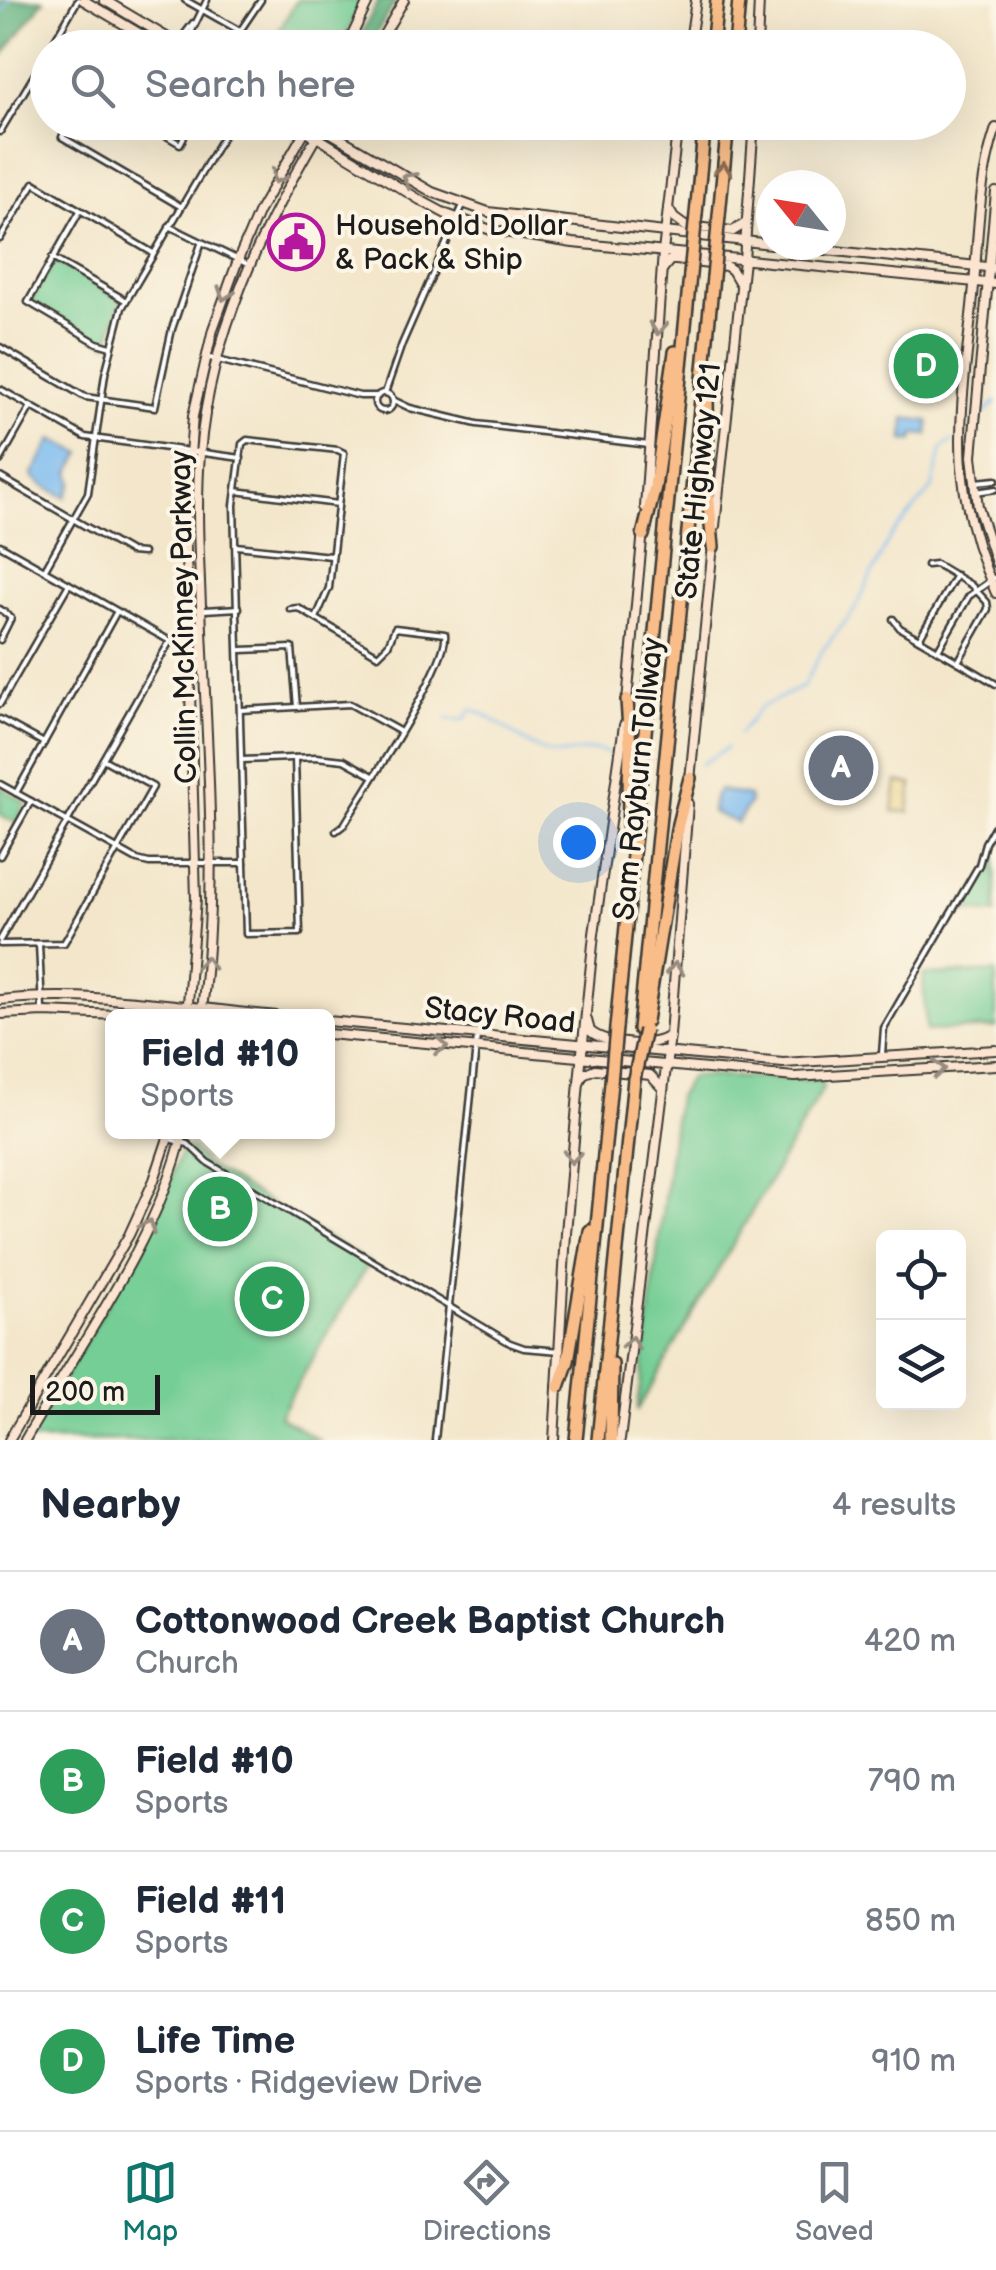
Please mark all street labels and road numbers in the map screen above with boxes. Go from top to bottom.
street label: State Highway 121 [669,361,729,601]
street label: Collin McKinney Parkway [163,449,205,784]
street label: Sam Rayburn Tollway [606,636,672,922]
street label: Stacy Road [423,990,577,1042]

